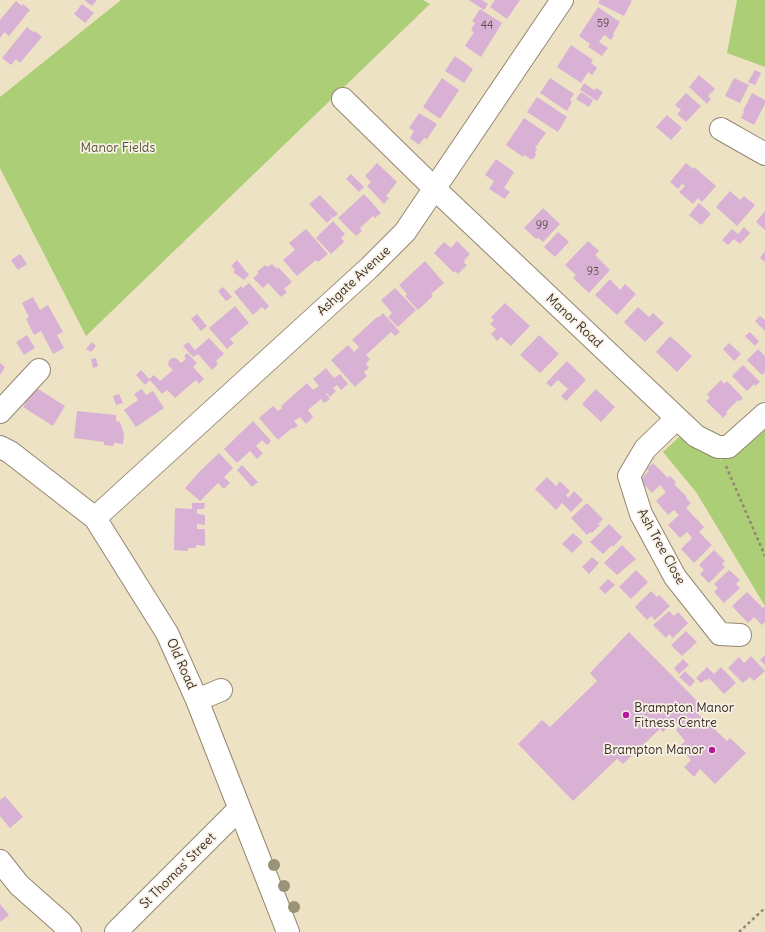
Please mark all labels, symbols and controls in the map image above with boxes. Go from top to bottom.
house number: 59 [597,17,609,31]
house number: 44 [481,19,493,33]
park label: Manor Fields [81,140,155,156]
house number: 99 [536,219,548,233]
street label: Ashgate Avenue [314,243,394,319]
house number: 93 [587,265,599,279]
street label: Manor Road [543,291,605,351]
street label: Ash Tree Close [634,506,688,588]
street label: Old Road [163,636,199,692]
place label: Brampton Manor Fitness Centre [634,700,734,731]
marker: Brampton Manor Fitness Centre [621,710,631,720]
place label: Brampton Manor [604,742,704,758]
marker: Brampton Manor [707,745,717,755]
street label: St Thomas' Street [137,830,219,912]

